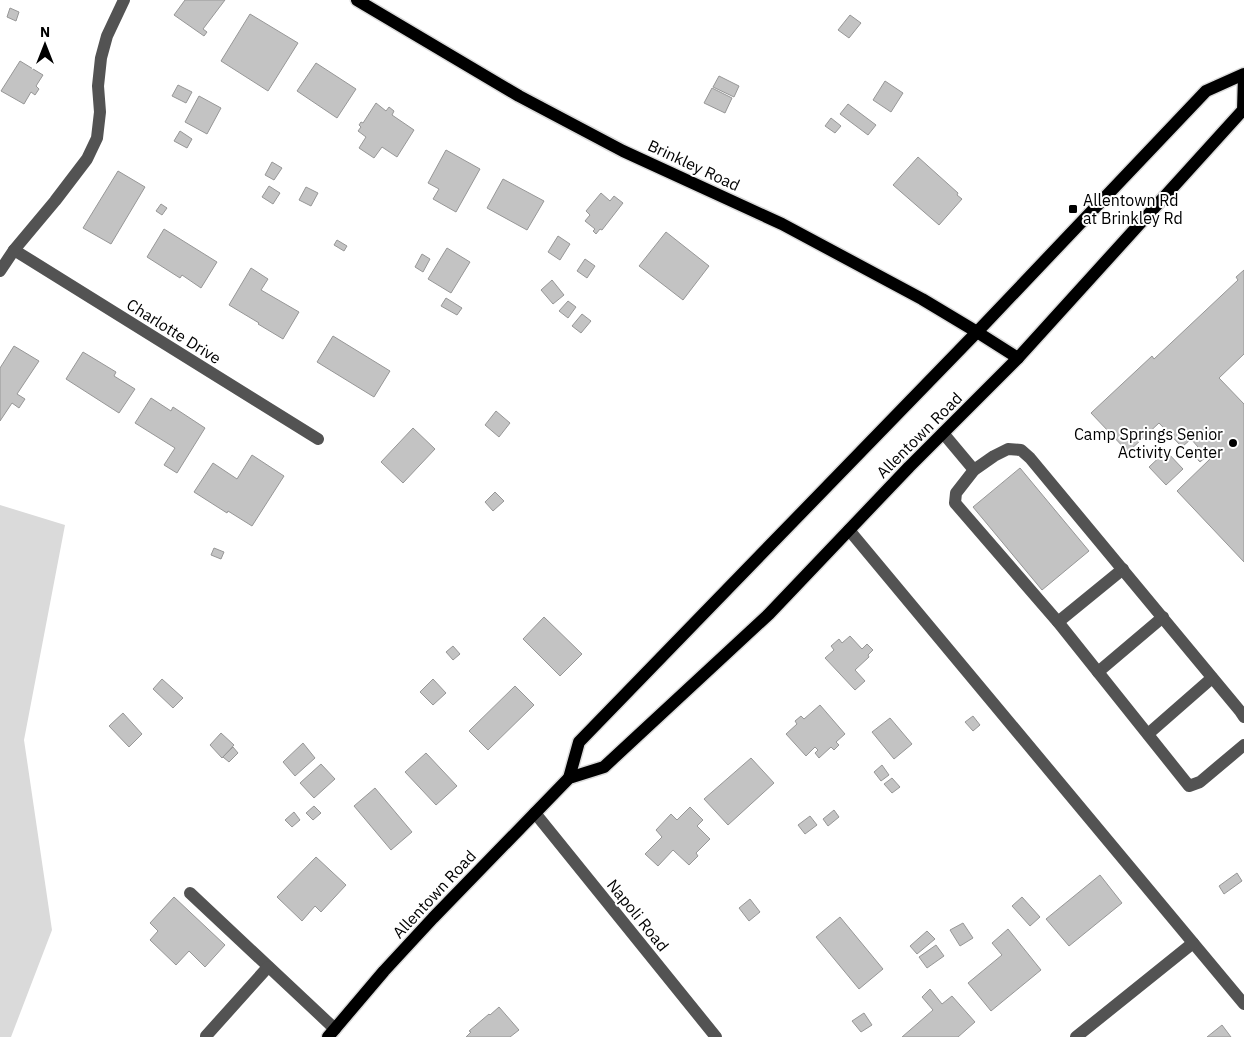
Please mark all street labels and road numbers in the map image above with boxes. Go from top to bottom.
street label: Brinkley Road [645,135,743,195]
street label: Charlotte Drive [123,294,225,368]
street label: Allentown Road [872,388,966,482]
street label: Allentown Road [388,846,480,942]
street label: Napoli Road [603,875,673,955]

